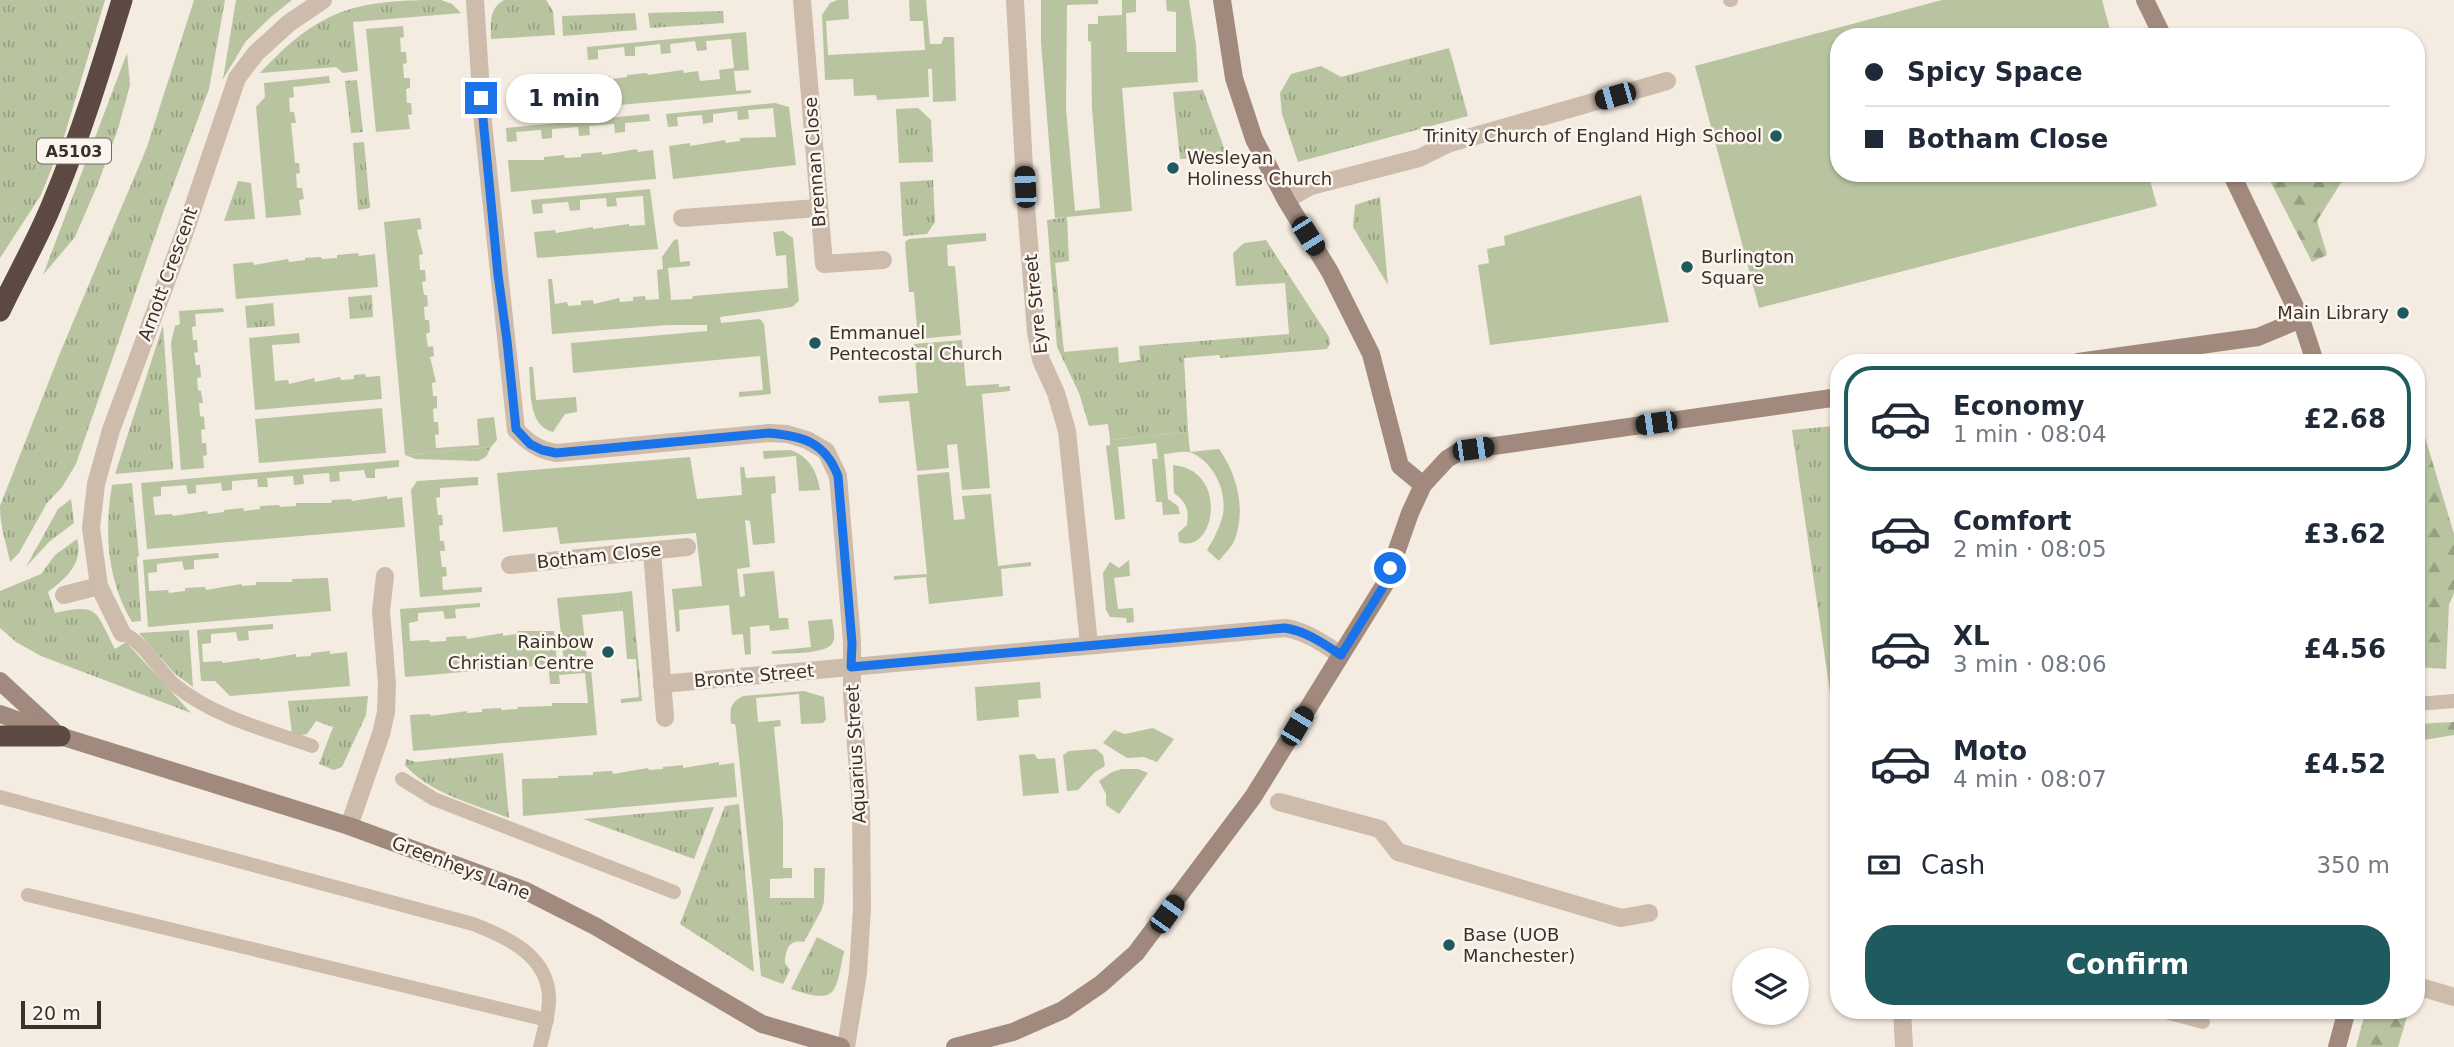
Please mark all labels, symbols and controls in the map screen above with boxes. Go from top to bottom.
text: Spicy Space [1907,57,2083,87]
callout: 1 min [505,74,621,122]
car [1592,80,1639,112]
route end [465,82,497,114]
text: 1 min [528,85,600,111]
street label: Brennan Close [799,96,830,228]
text: Botham Close [1907,124,2108,154]
place label: Trinity Church of England High School [1422,125,1762,146]
marker: Trinity Church of England High School [1768,128,1784,144]
road number: A5103 [37,139,111,164]
place label: Wesleyan Holiness Church [1187,147,1332,189]
marker: Wesleyan Holiness Church [1165,160,1181,176]
car [1014,165,1037,209]
street label: Arnott Crescent [134,204,202,344]
car [1288,213,1329,259]
place label: Burlington Square [1701,246,1794,288]
street label: Eyre Street [1020,253,1051,355]
marker: Burlington Square [1679,259,1695,275]
place label: Main Library [2277,302,2389,323]
marker: Main Library [2395,305,2411,321]
place label: Emmanuel Pentecostal Church [829,322,1003,364]
marker: Emmanuel Pentecostal Church [807,335,823,351]
icon: car [1869,387,1932,450]
text: Economy [1953,391,2084,421]
text: £2.68 [2304,404,2386,434]
car [1634,410,1679,436]
text: 1 min · 08:04 [1953,421,2107,447]
car [1451,436,1496,462]
icon: car [1869,502,1932,565]
text: Comfort [1953,506,2071,536]
text: £3.62 [2304,519,2386,549]
text: 2 min · 08:05 [1953,536,2107,562]
street label: Botham Close [536,539,662,572]
route start [1374,552,1406,584]
icon: car [1869,617,1932,680]
text: XL [1953,621,1990,651]
place label: Rainbow Christian Centre [448,631,594,673]
text: £4.56 [2304,634,2386,664]
marker: Rainbow Christian Centre [600,644,616,660]
text: 3 min · 08:06 [1953,651,2107,677]
street label: Bronte Street [693,660,815,691]
street label: Aquarius Street [841,684,870,824]
car [1278,703,1317,749]
icon: car [1869,732,1932,795]
text: Moto [1953,736,2027,766]
text: £4.52 [2304,749,2386,779]
text: 4 min · 08:07 [1953,766,2107,792]
street label: Greenheys Lane [389,832,533,904]
icon: cash [1865,846,1903,884]
text: Cash [1921,850,1985,880]
text: 350 m [2316,852,2390,878]
car [1147,891,1188,937]
place label: Base (UOB Manchester) [1463,924,1575,966]
button: Confirm [1865,925,2390,1005]
marker: Base (UOB Manchester) [1441,937,1457,953]
map controls [1732,948,1809,1025]
button: layers [1732,948,1809,1025]
scale bar [21,998,102,1030]
text: 20 m [32,1002,81,1024]

